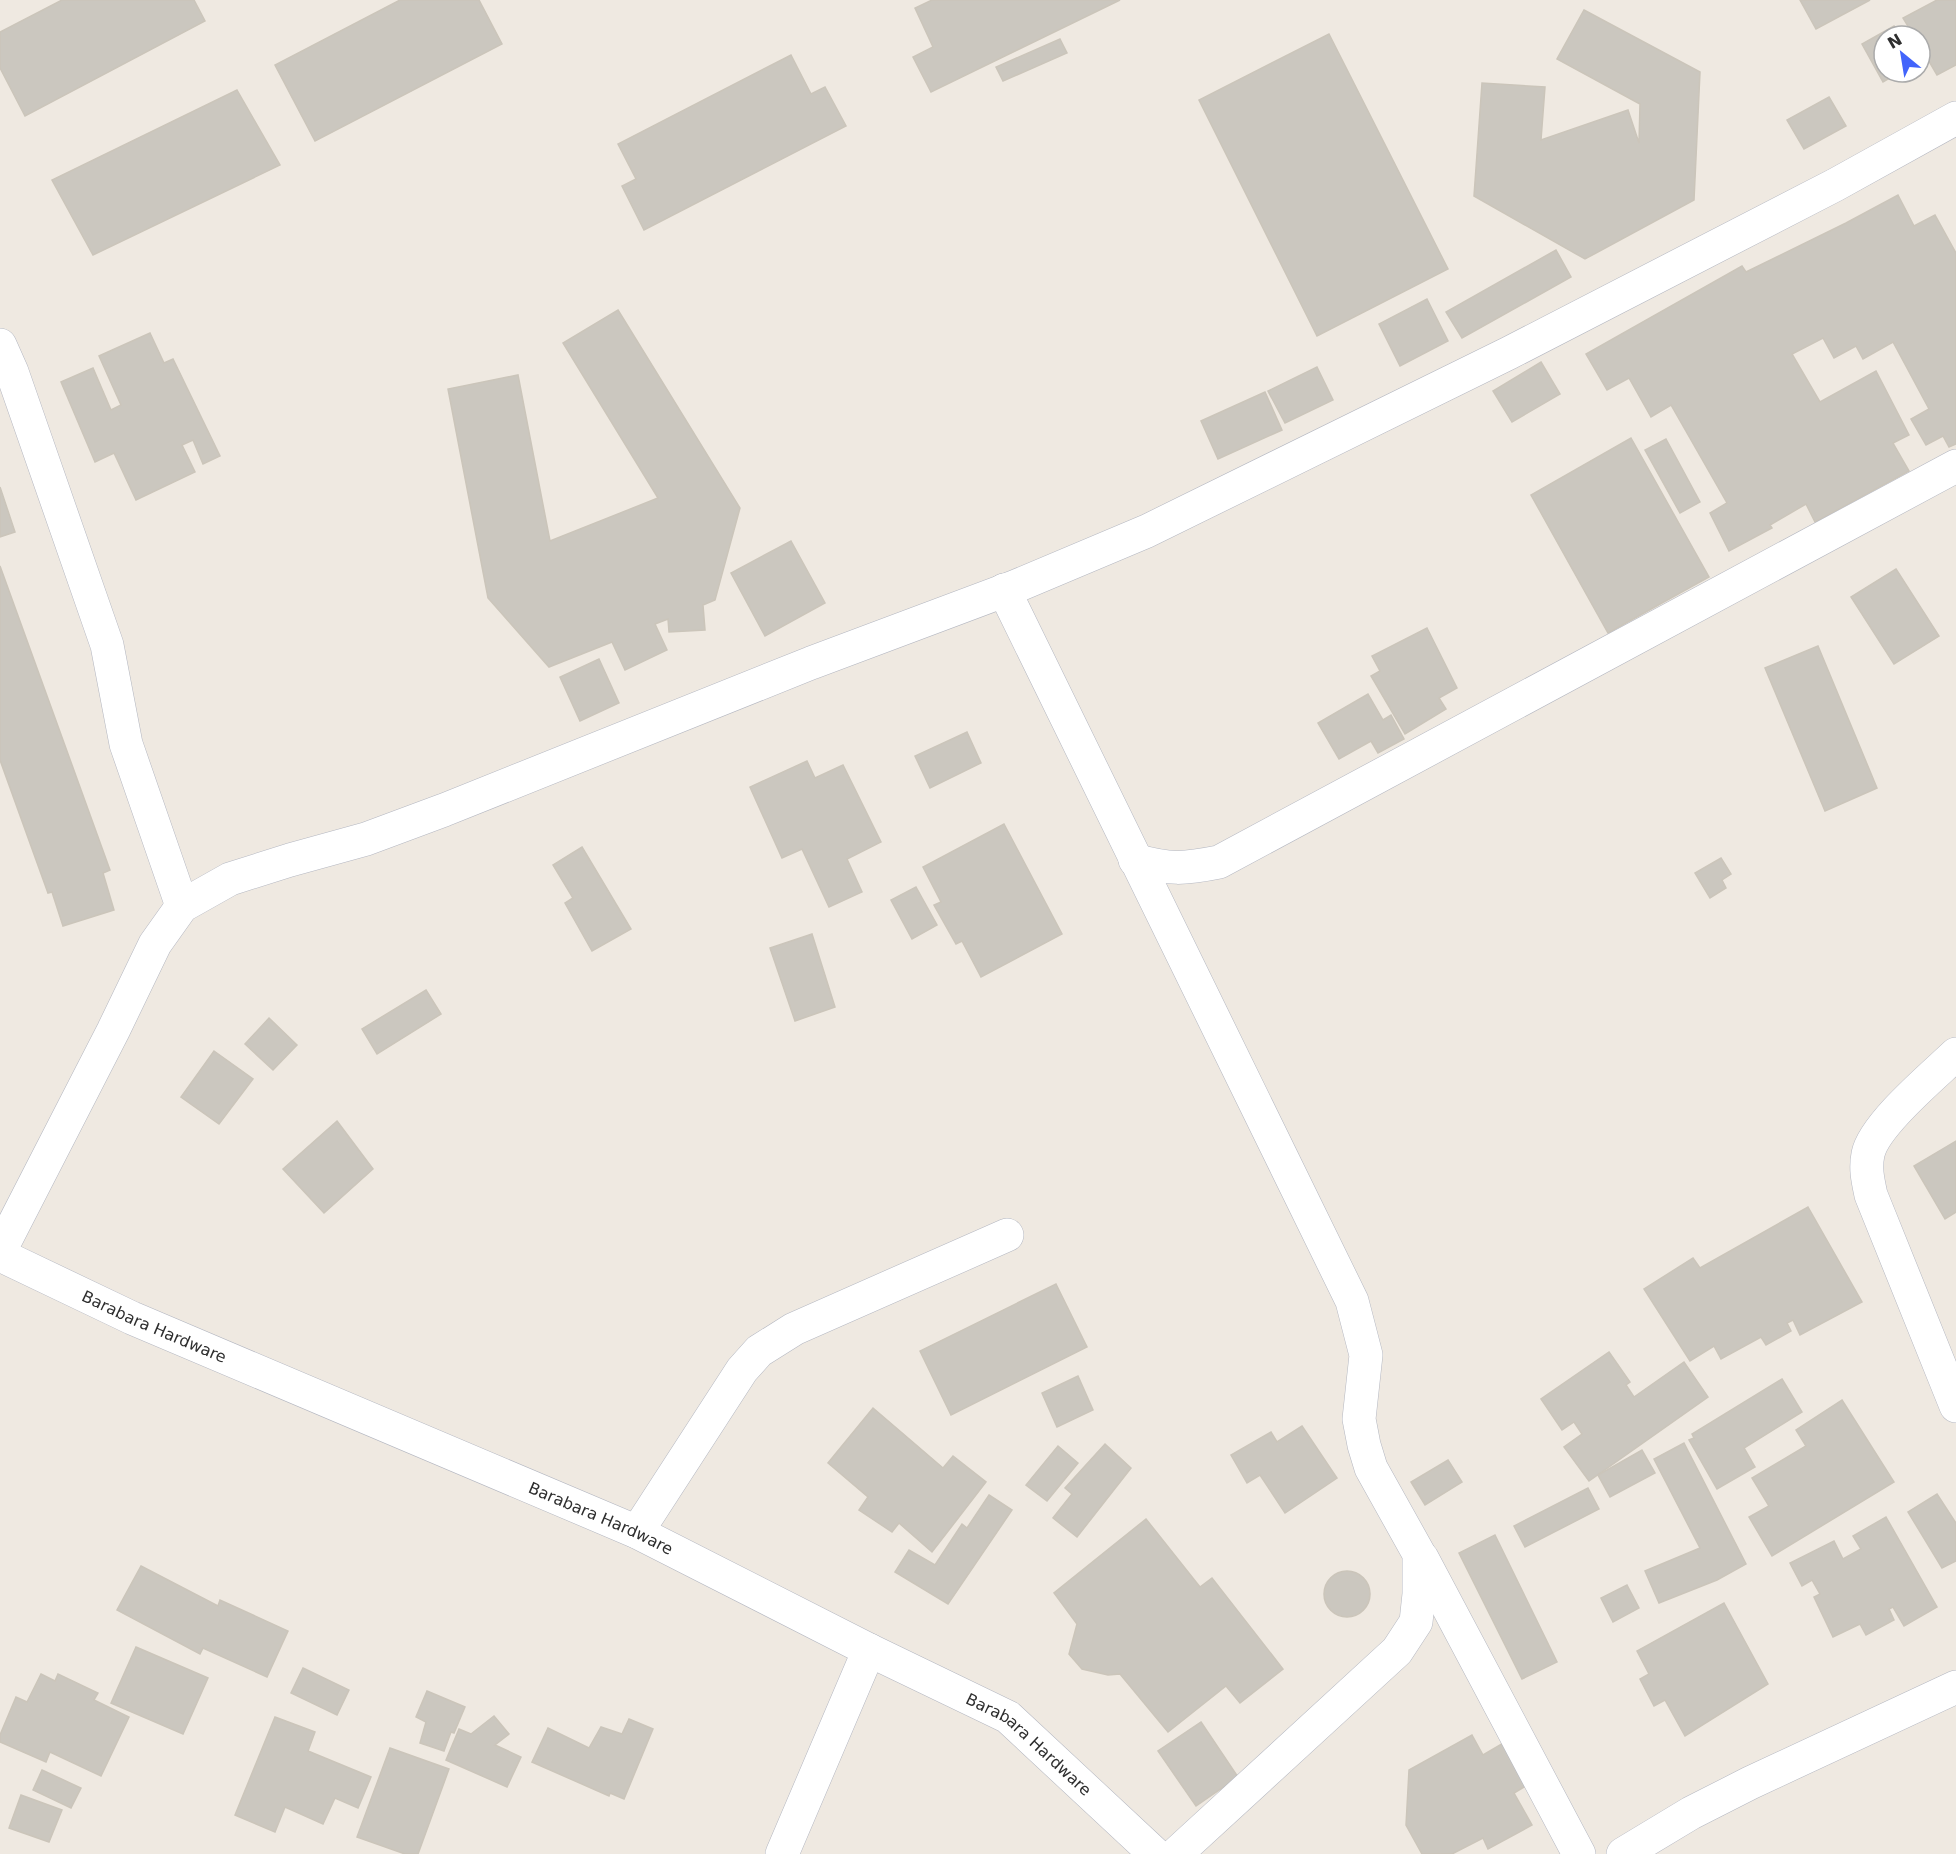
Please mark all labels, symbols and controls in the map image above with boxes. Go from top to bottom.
north arrow [1872,24,1932,84]
text: N [1884,30,1905,53]
street label: Barabara Hardware [79,1287,229,1367]
street label: Barabara Hardware [526,1478,676,1559]
street label: Barabara Hardware [963,1689,1095,1800]

